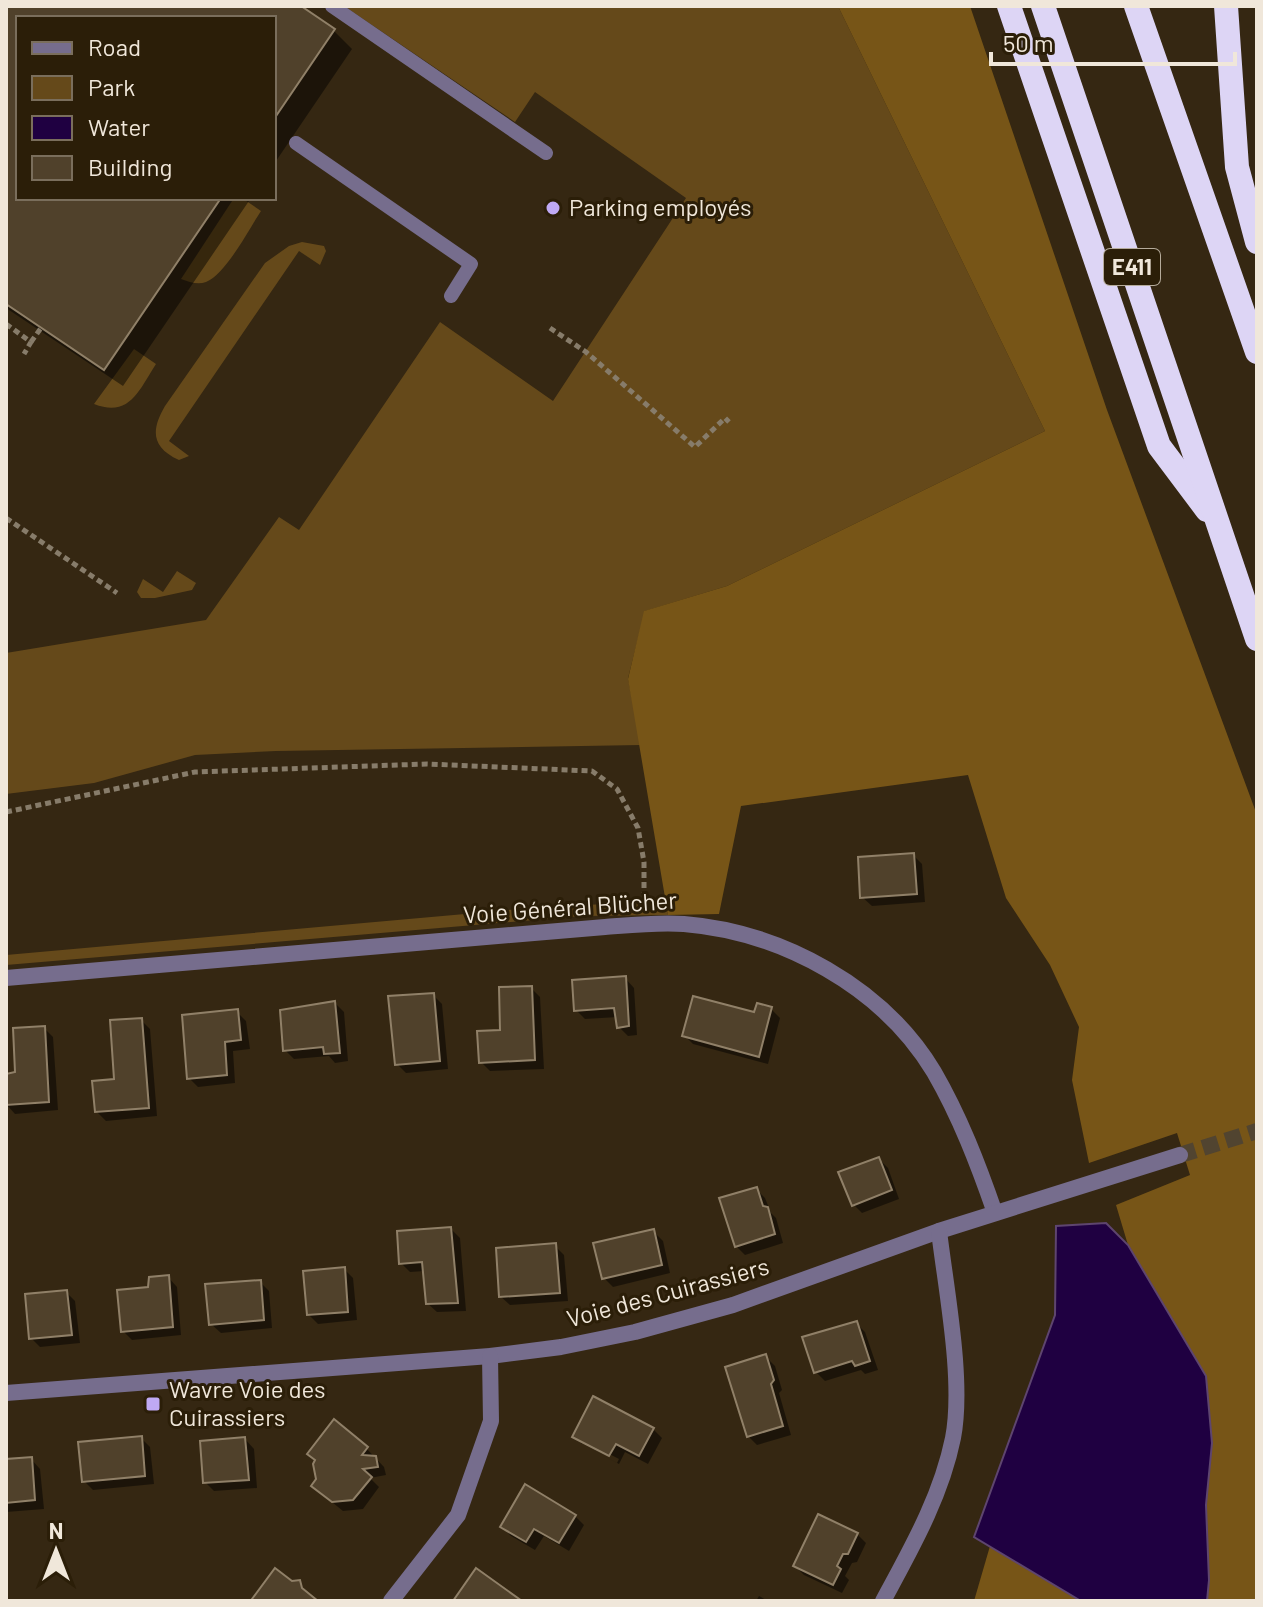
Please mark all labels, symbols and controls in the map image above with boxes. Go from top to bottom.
legend [16,16,276,200]
scale bar [991,16,1235,66]
text: 50 m [1003,28,1054,57]
text: Road [88,32,141,61]
text: Park [88,72,135,101]
text: Water [88,112,150,141]
text: Building [88,152,172,181]
place label: Parking employés [569,192,752,221]
marker: Parking employés [544,199,562,217]
road number: E411 [1104,249,1160,285]
street label: Voie Général Blücher [462,885,678,928]
street label: Voie des Cuirassiers [563,1251,772,1332]
place label: Wavre Voie des Cuirassiers [169,1374,326,1431]
marker: Wavre Voie des Cuirassiers [144,1395,162,1413]
north arrow [16,1511,96,1591]
text: N [49,1517,63,1543]

